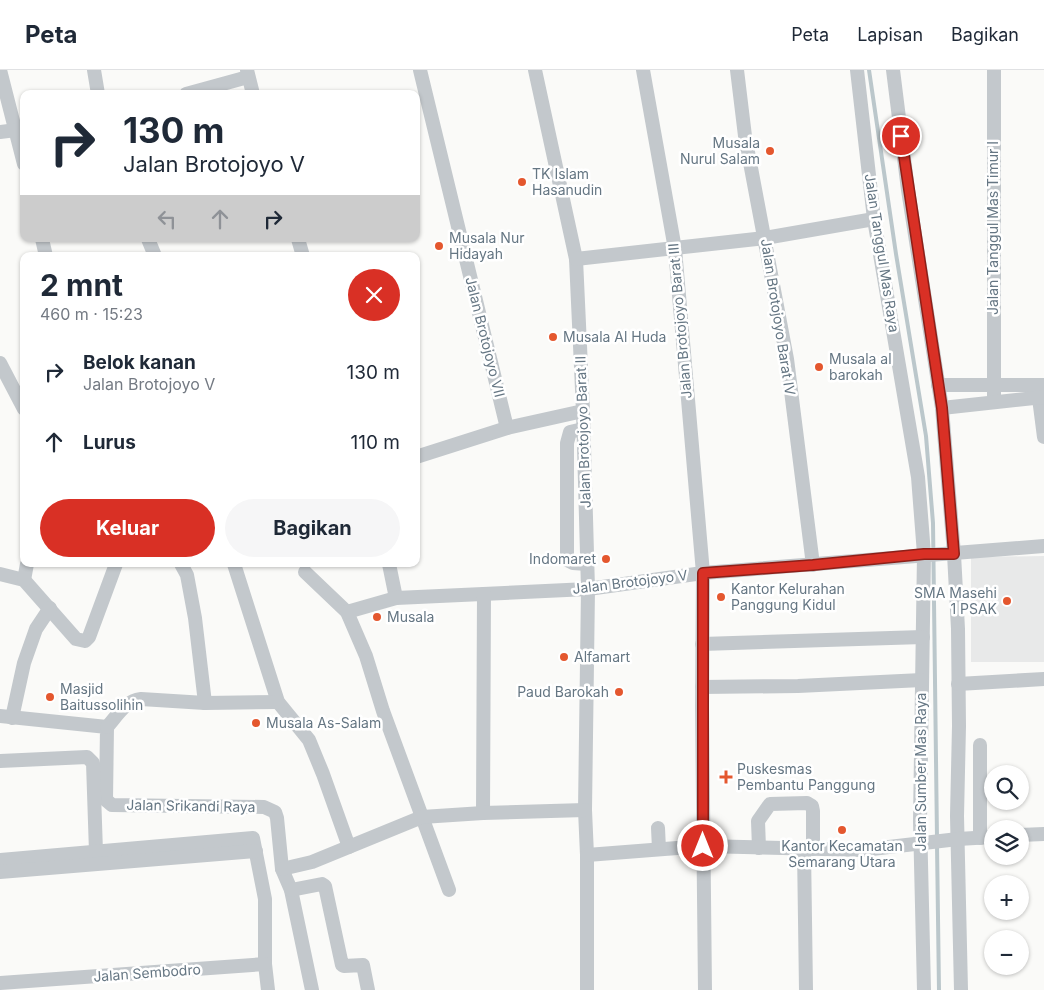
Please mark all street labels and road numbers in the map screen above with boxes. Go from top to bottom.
street label: Jalan Tanggul Mas Timur I [984,141,1001,315]
street label: Jalan Tanggul Mas Raya [862,172,903,333]
street label: Jalan Brotojoyo Barat IV [758,237,799,397]
street label: Jalan Brotojoyo Barat III [664,243,695,400]
street label: Jalan Brotojoyo VII [462,275,509,399]
street label: Jalan Brotojoyo Barat II [571,356,594,508]
street label: Jalan Brotojoyo V [571,566,689,597]
street label: Jalan Sumber Mas Raya [912,693,929,851]
street label: Jalan Srikandi Raya [126,796,256,815]
street label: Jalan Sembodro [93,960,201,985]

